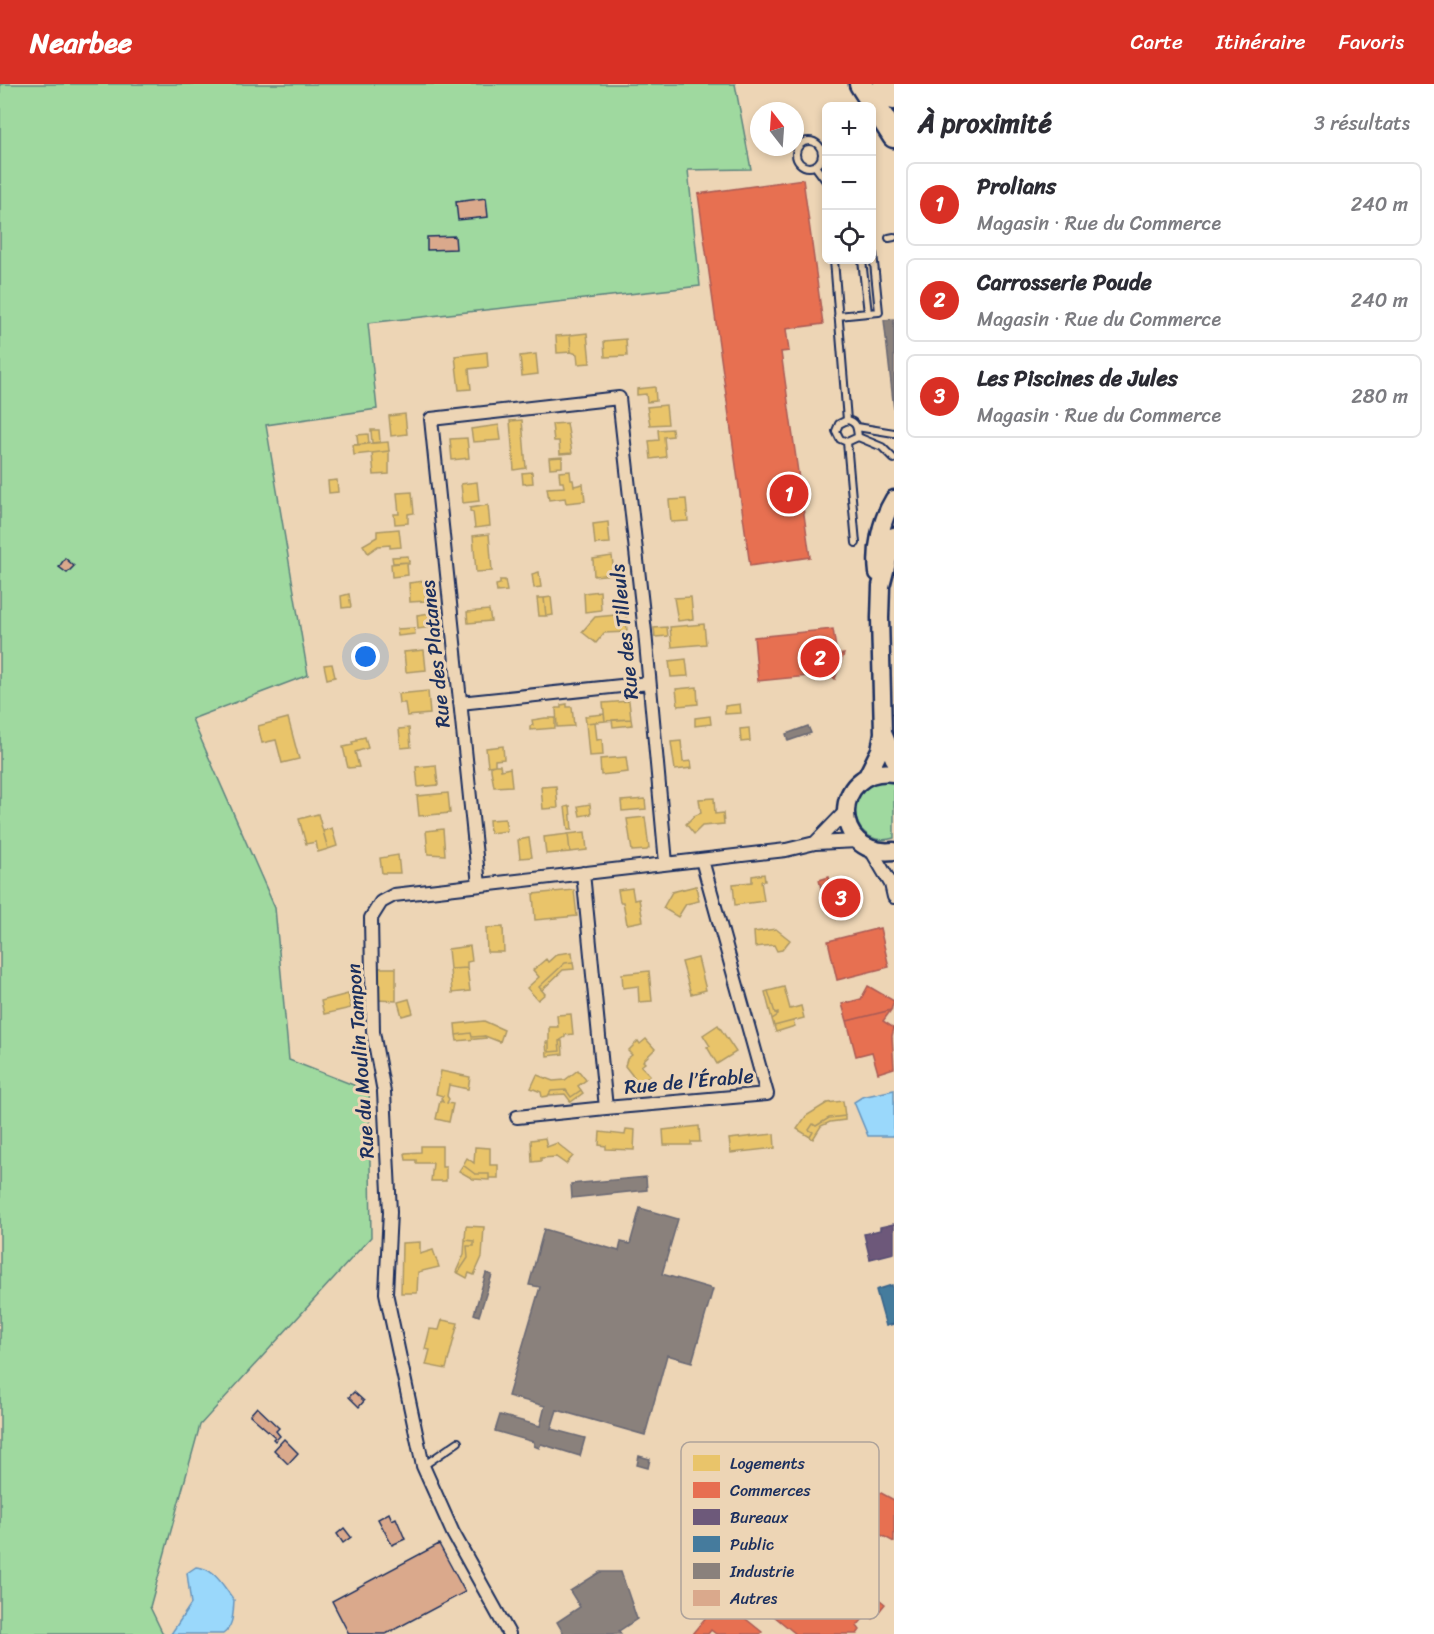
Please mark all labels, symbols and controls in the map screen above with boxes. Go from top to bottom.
text: Nearbee [30,18,132,67]
text: Carte [1131,23,1183,61]
text: Itinéraire [1216,23,1306,61]
text: Favoris [1339,23,1404,61]
text: À proximité [918,100,1052,146]
north arrow [750,102,804,156]
map controls [822,102,876,264]
button: + [822,102,876,156]
text: 3 résultats [1314,106,1410,141]
button: − [822,156,876,210]
text: Prolians [977,167,1056,206]
text: 1 [935,187,944,222]
text: 240 m [1351,187,1408,222]
text: Magasin · Rue du Commerce [977,206,1221,241]
button: locate [822,210,876,264]
text: Carrosserie Poude [977,263,1152,302]
text: 2 [934,283,945,318]
text: 240 m [1351,283,1408,318]
text: Magasin · Rue du Commerce [977,302,1221,337]
text: Les Piscines de Jules [977,359,1178,398]
text: 3 [934,379,945,414]
text: 280 m [1351,379,1408,414]
text: Magasin · Rue du Commerce [977,398,1221,433]
pin: 1 [770,472,808,516]
street label: Rue des Tilleuls [600,562,649,701]
street label: Rue des Platanes [410,578,461,729]
pin: 2 [800,636,840,680]
your location [351,642,380,671]
pin: 3 [822,876,860,920]
street label: Rue du Moulin Tampon [336,962,385,1160]
street label: Rue de l’Érable [623,1058,755,1105]
legend [681,1442,879,1619]
text: Logements [730,1449,806,1478]
text: Commerces [730,1476,811,1505]
text: Bureaux [730,1503,789,1532]
text: Public [730,1530,774,1559]
text: Industrie [729,1557,794,1586]
text: Autres [729,1584,778,1613]

